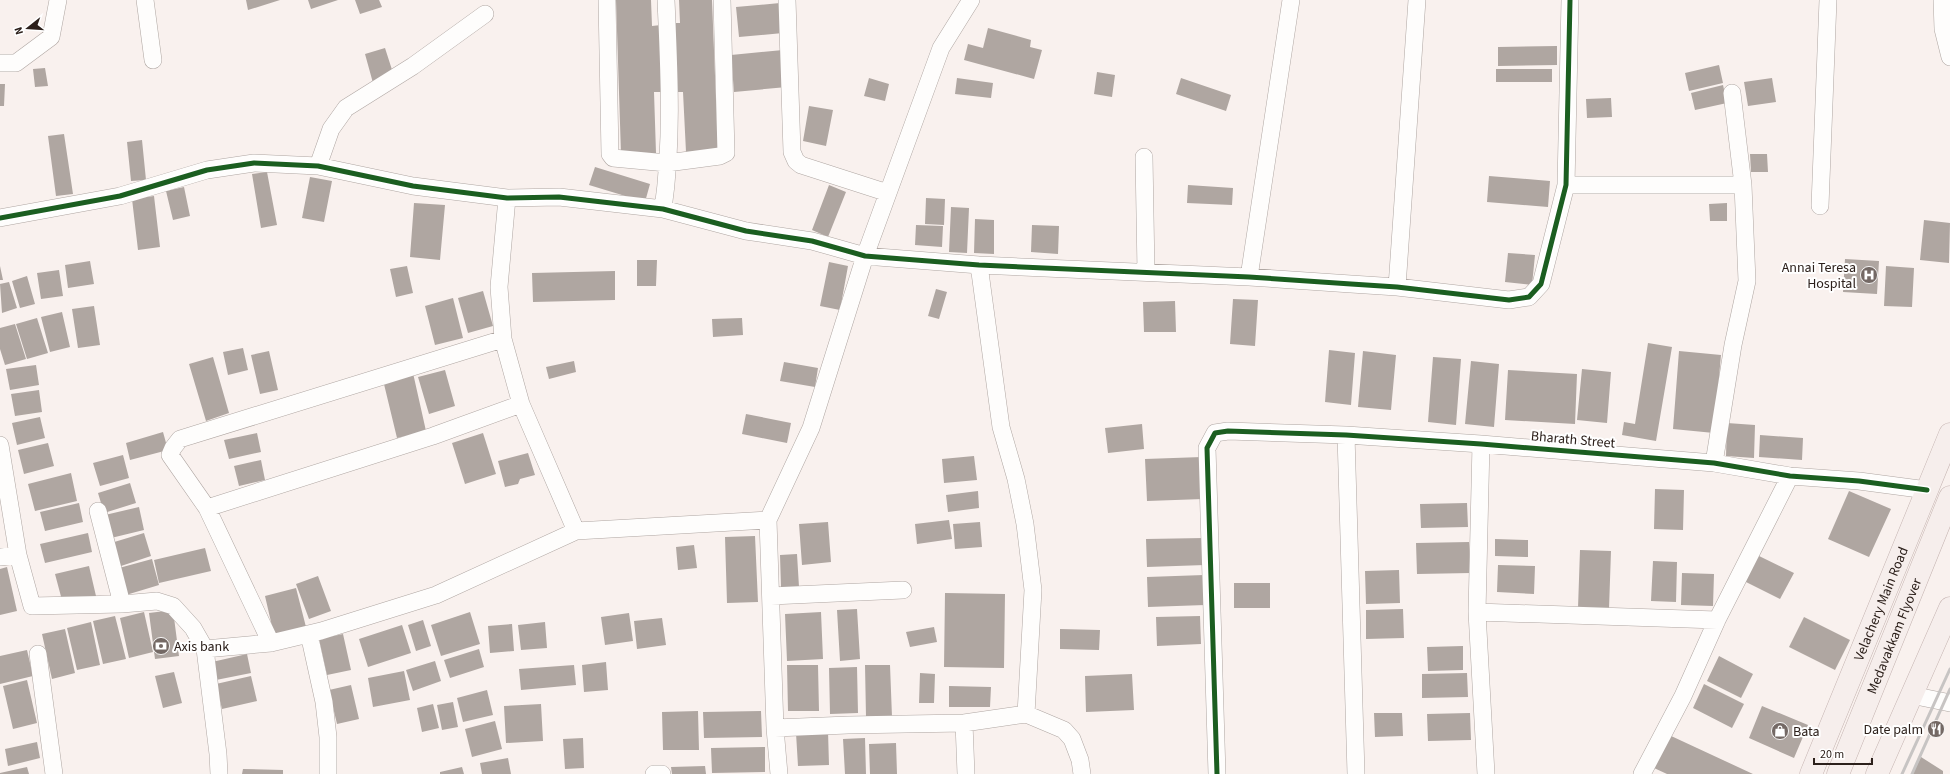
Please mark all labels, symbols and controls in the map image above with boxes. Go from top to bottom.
north arrow [8,8,48,48]
text: N [11,25,27,36]
place label: Annai Teresa Hospital [1782,258,1856,294]
hospital icon: Annai Teresa Hospital [1859,265,1879,285]
street label: Bharath Street [1530,426,1616,454]
street label: Velachery Main Road [1849,544,1914,664]
street label: Medavakkam Flyover [1862,575,1927,697]
bank icon: Axis bank [151,636,171,656]
place label: Axis bank [174,637,229,657]
restaurant icon: Date palm [1926,719,1946,739]
place label: Date palm [1863,720,1923,740]
shop icon: Bata [1770,721,1790,741]
place label: Bata [1793,722,1820,742]
scale bar [1814,740,1872,766]
text: 20 m [1820,746,1844,763]

